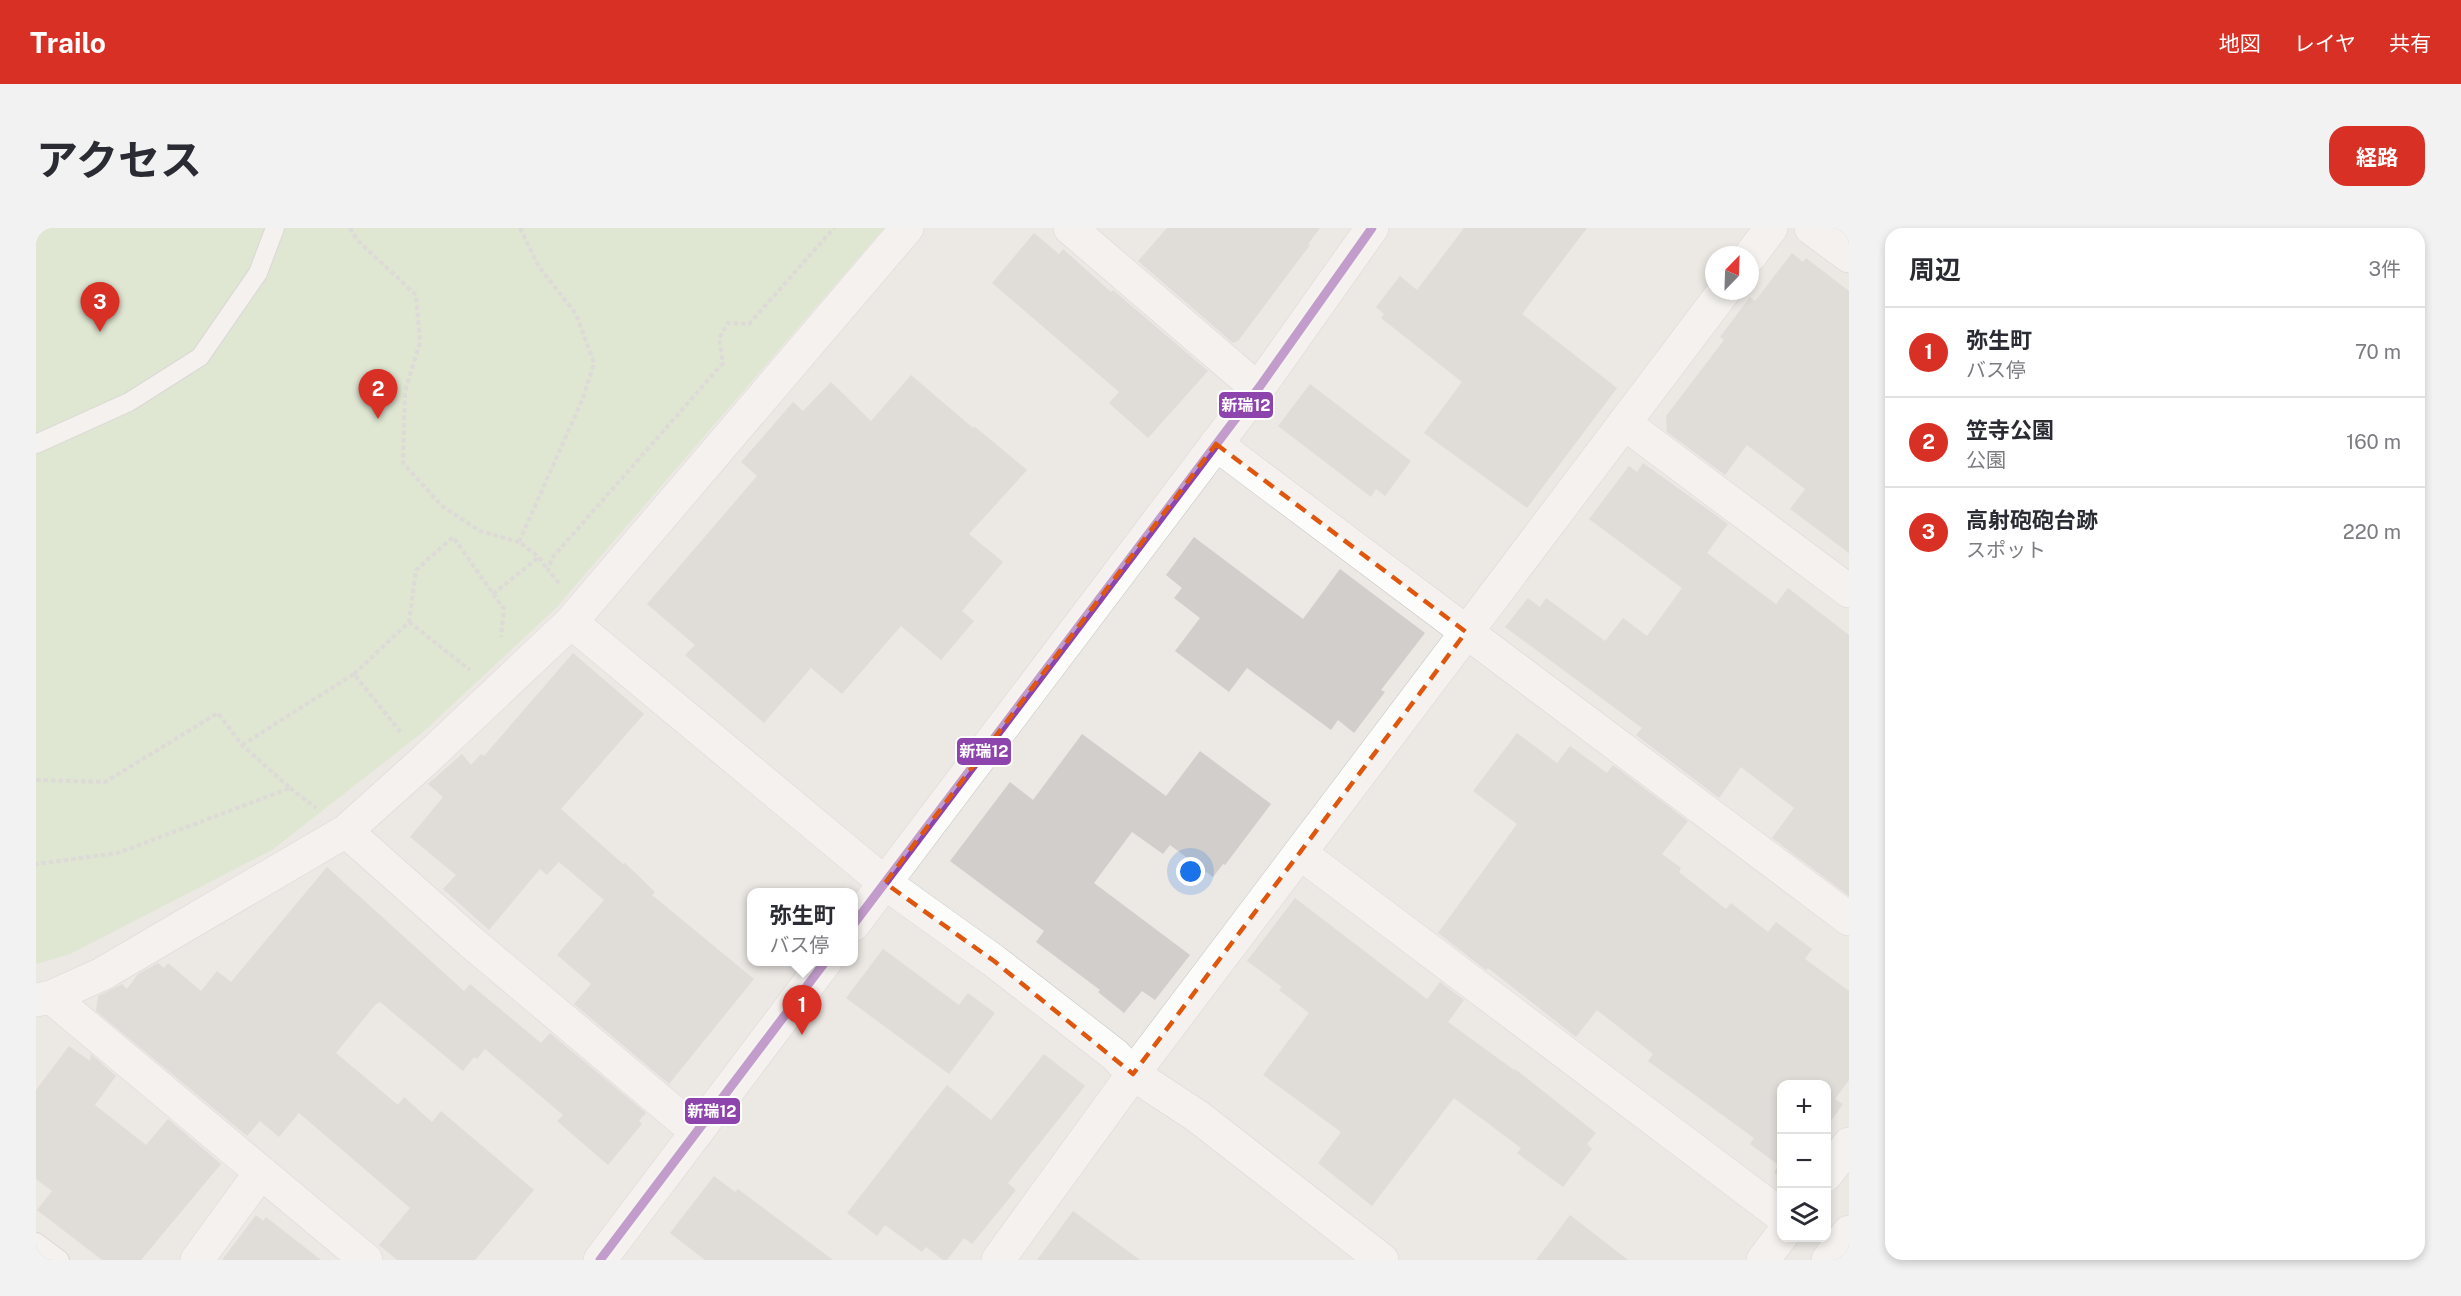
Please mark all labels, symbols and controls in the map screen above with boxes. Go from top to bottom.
text: Trailo [30,26,106,59]
text: 地図 [2219,31,2261,56]
text: レイヤ [2294,31,2356,56]
text: 共有 [2389,31,2431,56]
button: 経路 [2329,126,2425,186]
text: アクセス [36,135,202,184]
north arrow [1705,246,1759,300]
text: 周辺 [1909,254,1961,285]
text: 3件 [2368,257,2401,281]
pin: 3 [80,282,120,332]
text: 弥生町 [1966,327,2032,353]
text: 1 [1924,340,1933,364]
text: 70 m [2355,340,2401,364]
text: バス停 [1966,358,2026,382]
pin: 2 [358,370,398,419]
line badge: 新瑞12 [1218,391,1274,419]
text: 新瑞12 [1221,396,1271,415]
text: 笠寺公園 [1966,417,2054,443]
text: 2 [1922,430,1935,454]
text: 160 m [2346,430,2401,454]
text: 公園 [1966,448,2006,472]
text: 高射砲砲台跡 [1966,507,2098,533]
text: 3 [1922,520,1935,544]
text: 220 m [2343,520,2401,544]
text: スポット [1966,538,2046,562]
line badge: 新瑞12 [956,737,1012,766]
text: 新瑞12 [959,742,1009,761]
your location [1176,857,1205,886]
popup [747,888,858,966]
text: 弥生町 [769,902,836,928]
text: バス停 [769,933,829,957]
pin: 1 [782,986,822,1035]
map controls [1777,1080,1831,1242]
button: + [1777,1080,1831,1134]
line badge: 新瑞12 [684,1097,741,1125]
text: 新瑞12 [687,1102,737,1121]
button: − [1777,1134,1831,1188]
button: layers [1777,1188,1831,1242]

